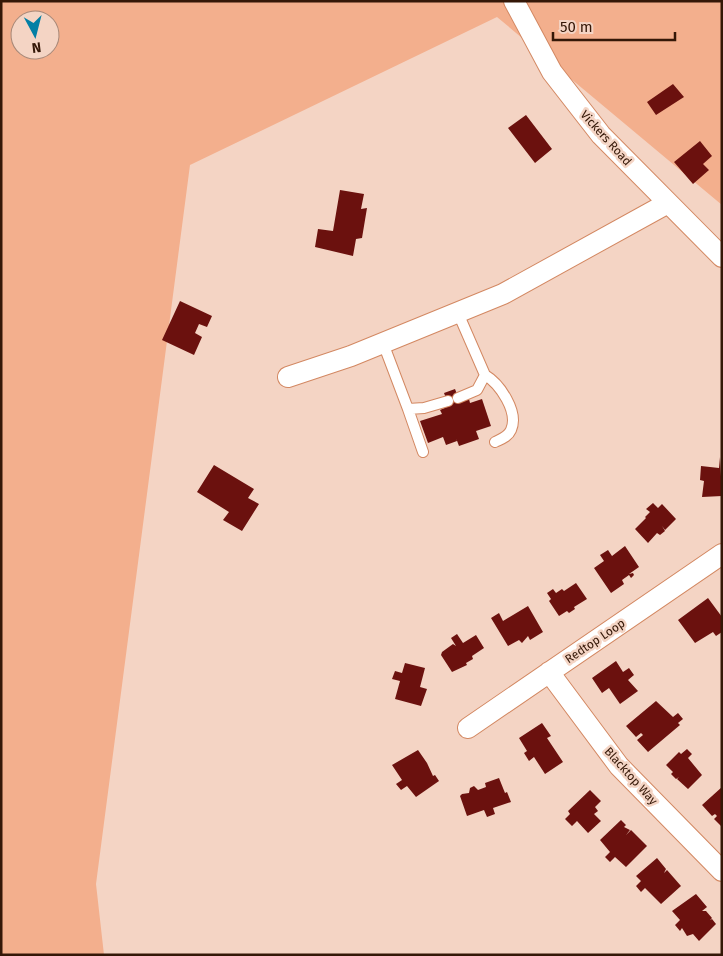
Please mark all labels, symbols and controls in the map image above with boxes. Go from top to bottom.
north arrow [10,10,60,60]
scale bar [553,10,676,42]
text: 50 m [560,18,593,36]
text: N [31,38,42,56]
street label: Vickers Road [578,108,634,168]
street label: Redtop Loop [562,616,628,666]
street label: Blacktop Way [602,744,660,808]

